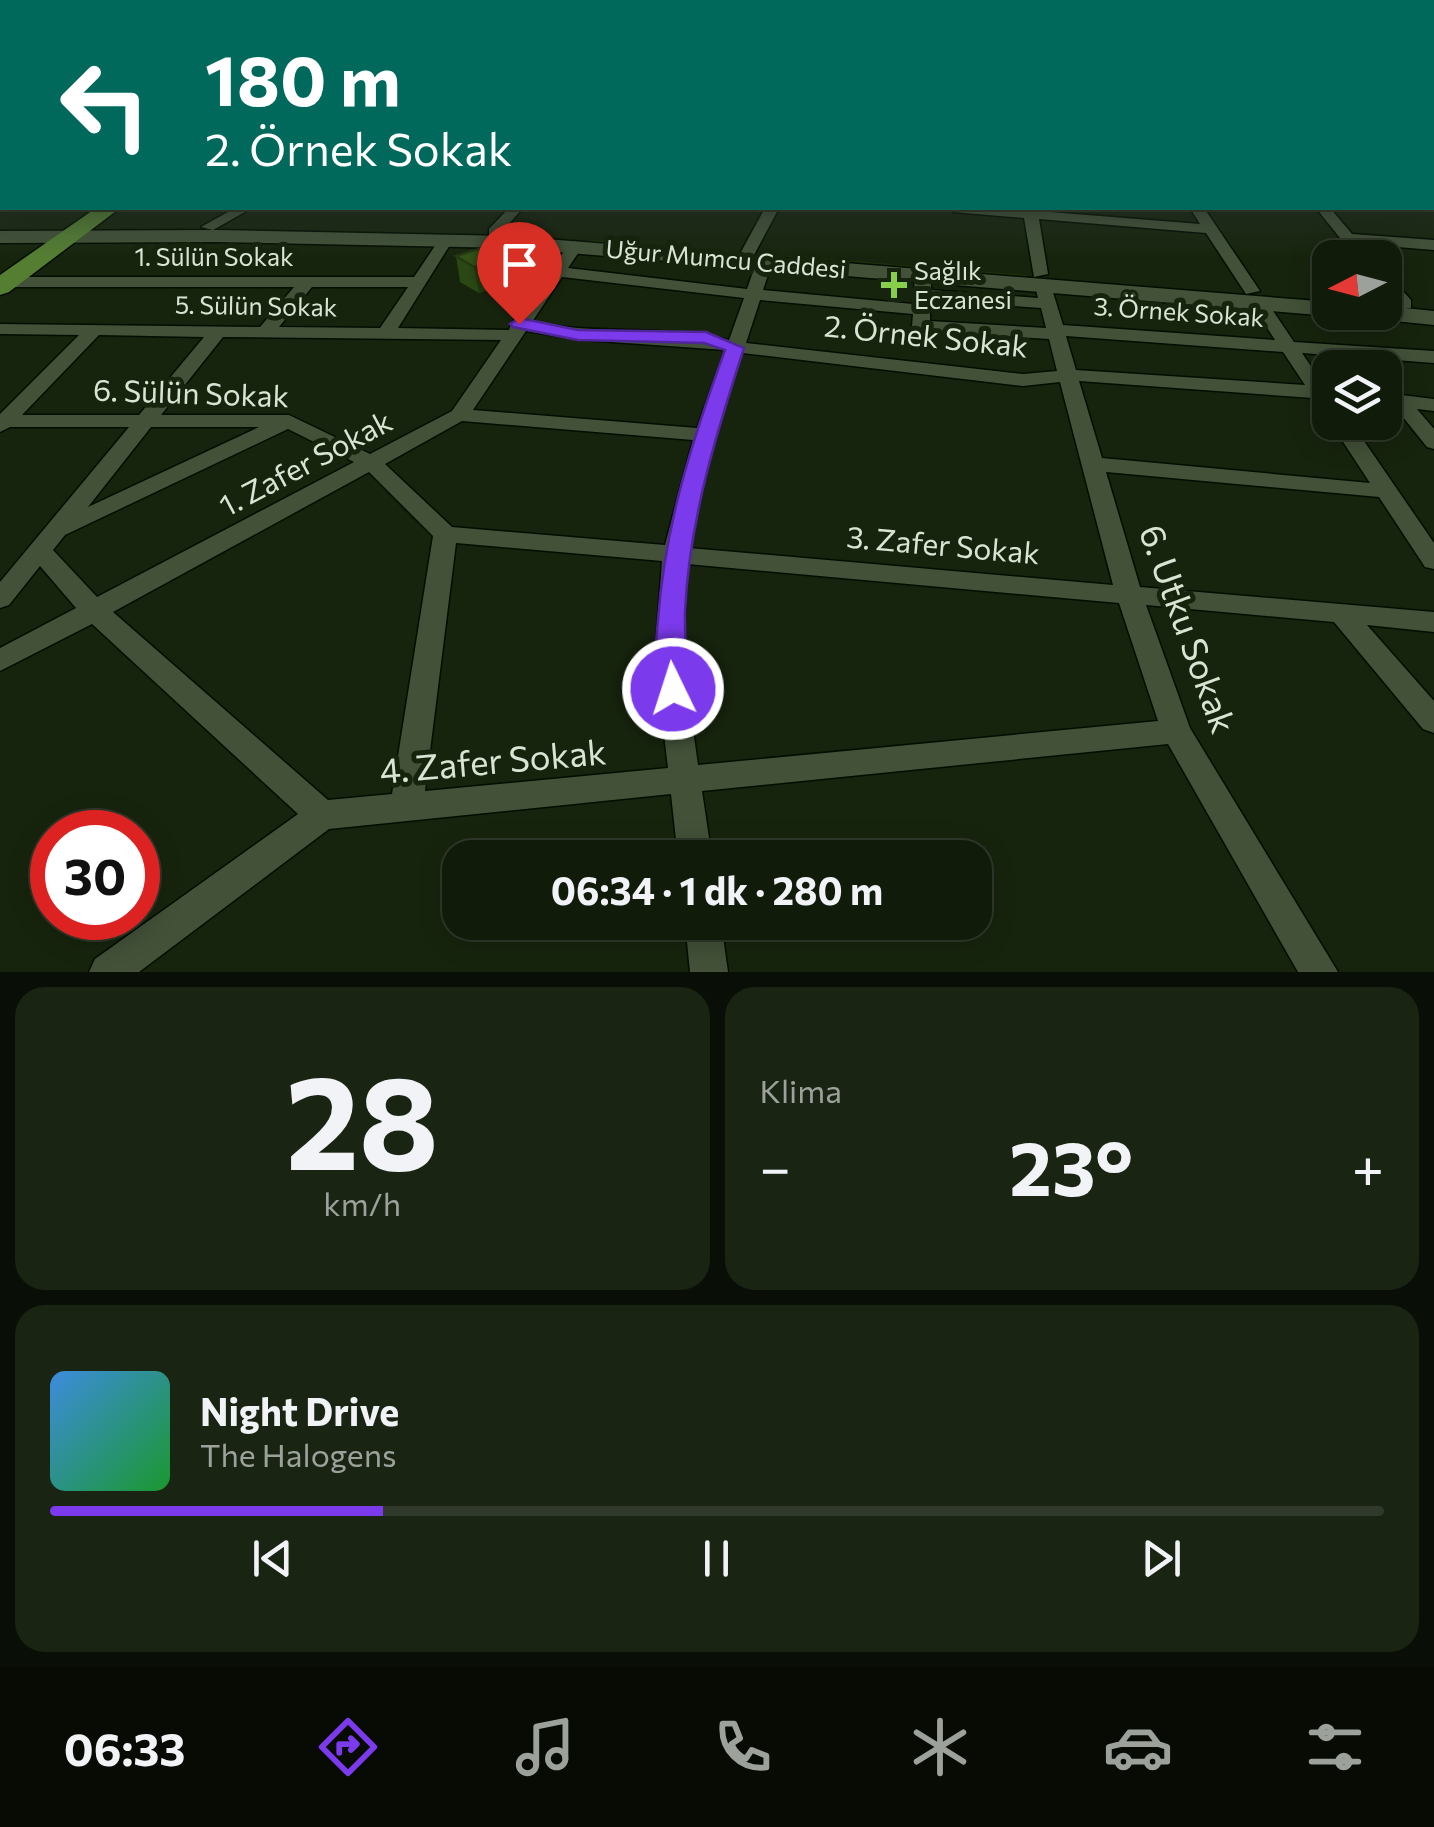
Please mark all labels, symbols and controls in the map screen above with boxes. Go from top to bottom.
text: 180 m [205,35,401,120]
icon: left [40,40,170,170]
text: 2. Örnek Sokak [205,120,512,175]
pin [477,222,562,325]
street label: Uğur Mumcu Caddesi [605,233,848,283]
icon: arrive [492,237,547,292]
north arrow [1312,240,1402,330]
map controls [1312,240,1402,440]
street label: 1. Sülün Sokak [134,241,294,271]
place label: Sağlık Eczanesi [914,255,1012,314]
marker: Sağlık Eczanesi [883,274,905,296]
street label: 5. Sülün Sokak [175,289,338,321]
street label: 3. Örnek Sokak [1093,290,1266,332]
street label: 2. Örnek Sokak [823,305,1030,364]
button: layers [1312,350,1402,440]
street label: 6. Sülün Sokak [93,370,290,413]
street label: 1. Zafer Sokak [212,401,397,523]
street label: 3. Zafer Sokak [845,517,1041,570]
street label: 6. Utku Sokak [1132,518,1247,738]
position arrow [621,637,725,741]
street label: 4. Zafer Sokak [378,728,608,791]
speed limit sign: 30 [30,810,160,940]
text: 06:34 · 1 dk · 280 m [551,866,883,913]
text: 28 [285,1038,439,1197]
text: Klima [760,1070,842,1110]
text: 23° [1009,1120,1133,1211]
text: − [760,1132,791,1199]
text: + [1352,1132,1384,1199]
text: km/h [323,1183,401,1223]
text: Night Drive [200,1387,399,1434]
text: The Halogens [200,1434,397,1474]
icon: previous [245,1531,300,1586]
icon: pause [689,1531,744,1586]
icon: next [1134,1531,1189,1586]
icon: directions [313,1712,383,1782]
icon: music [510,1712,580,1782]
icon: phone [708,1712,778,1782]
icon: climate [905,1712,975,1782]
icon: car [1103,1712,1173,1782]
icon: filters [1300,1712,1370,1782]
text: 06:33 [64,1720,185,1775]

